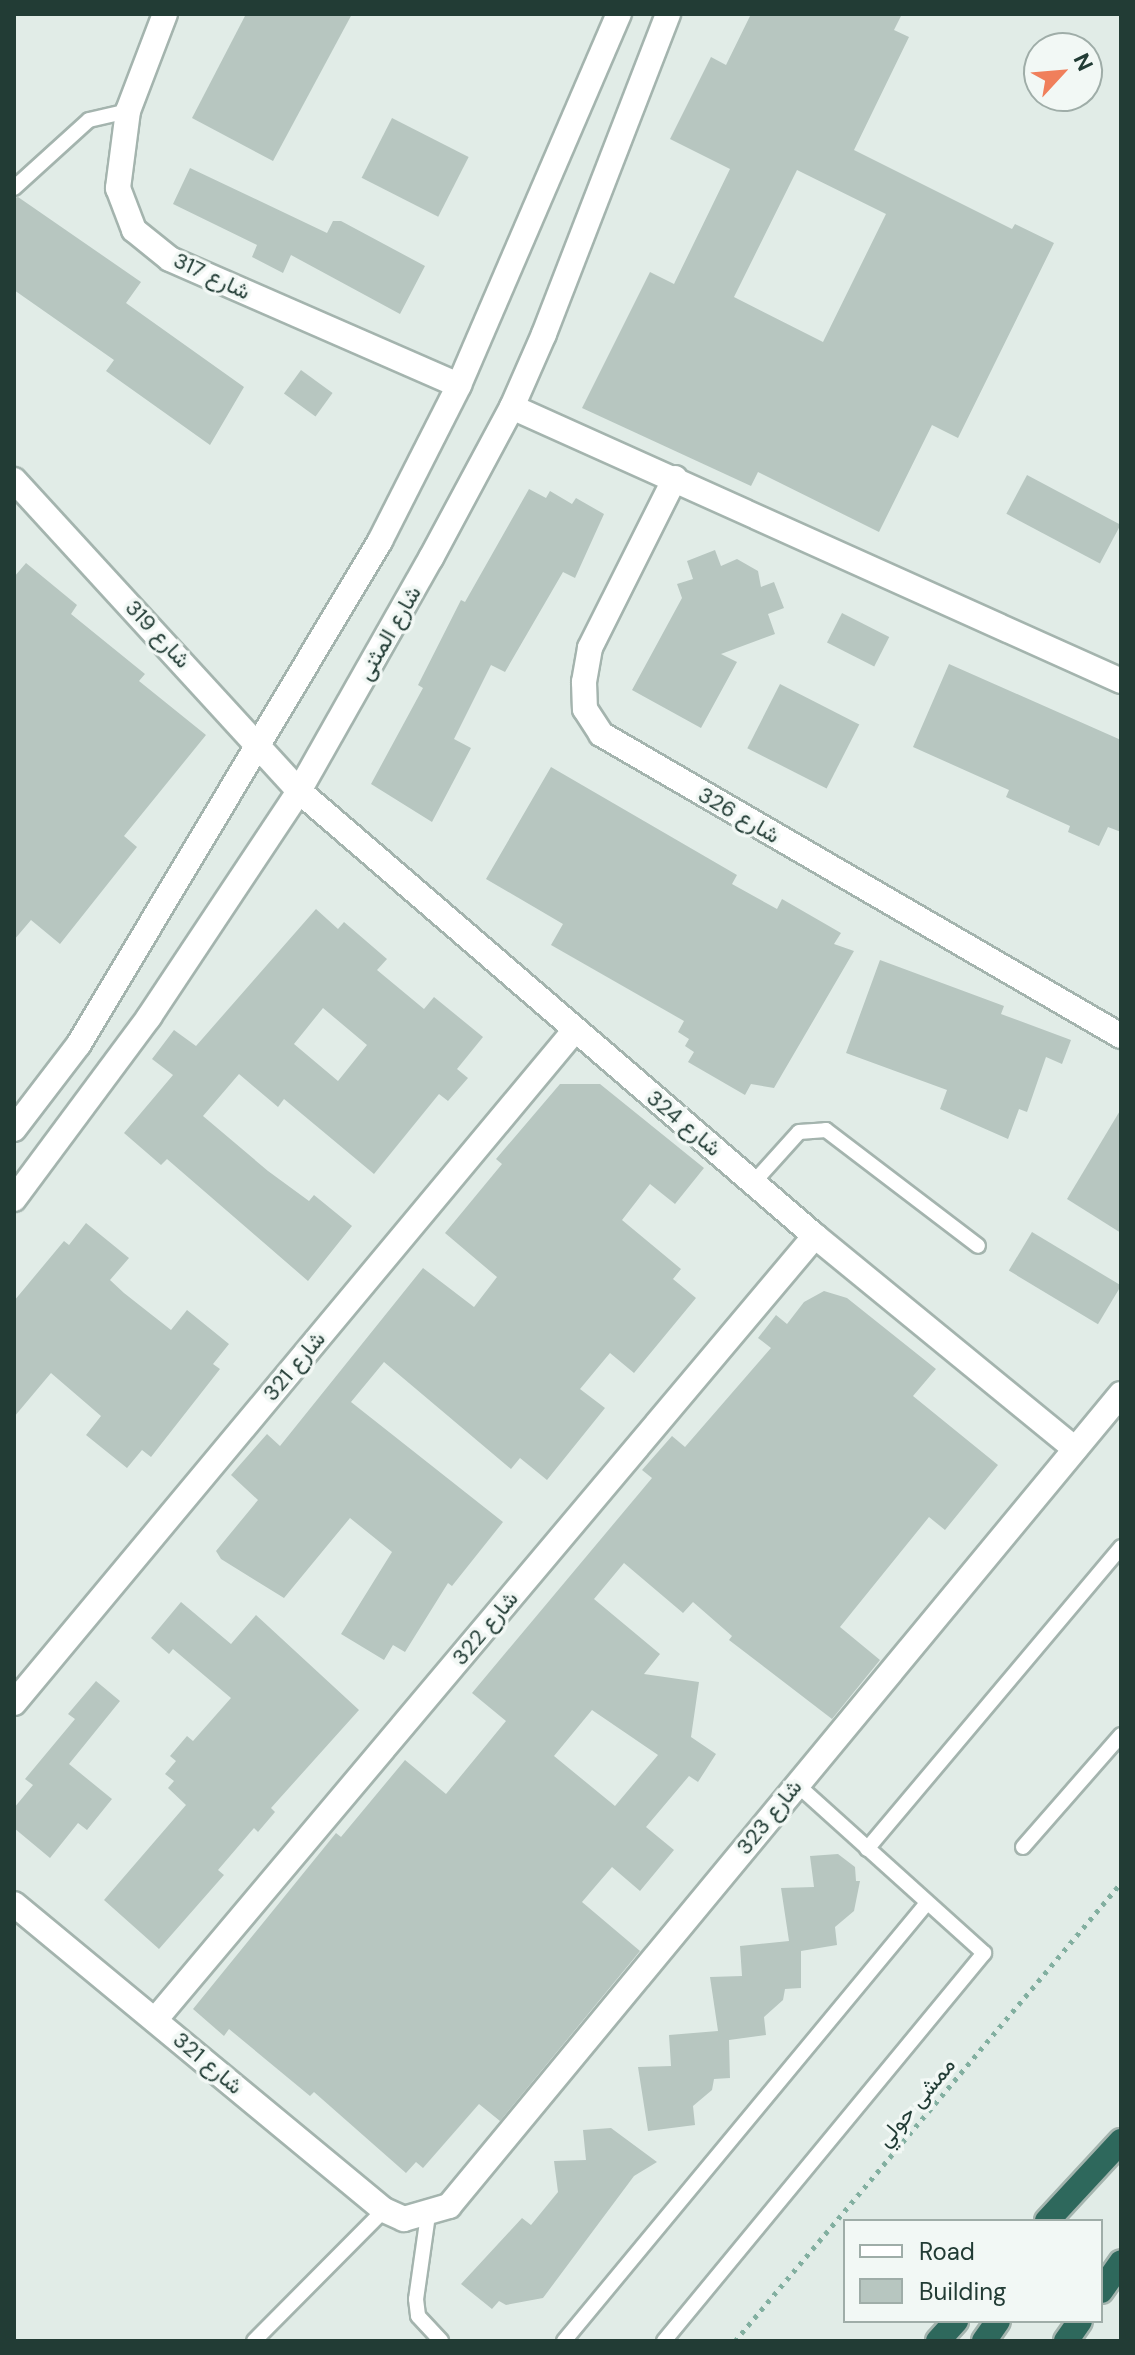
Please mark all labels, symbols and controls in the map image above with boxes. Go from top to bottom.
north arrow [1023,32,1103,112]
text: N [1067,49,1100,76]
street label: شارع 317 [170,247,254,305]
street label: شارع المثنى [352,581,426,685]
street label: شارع 319 [120,594,196,674]
street label: شارع 326 [694,781,784,849]
street label: شارع 324 [642,1084,726,1162]
street label: شارع 321 [257,1326,331,1406]
street label: شارع 322 [446,1586,524,1670]
street label: شارع 323 [731,1774,807,1860]
street label: شارع 321 [168,2026,248,2100]
street label: ممشى حولي [871,2052,961,2152]
legend [843,2219,1103,2323]
text: Road [919,2236,975,2267]
text: Building [919,2276,1006,2307]

